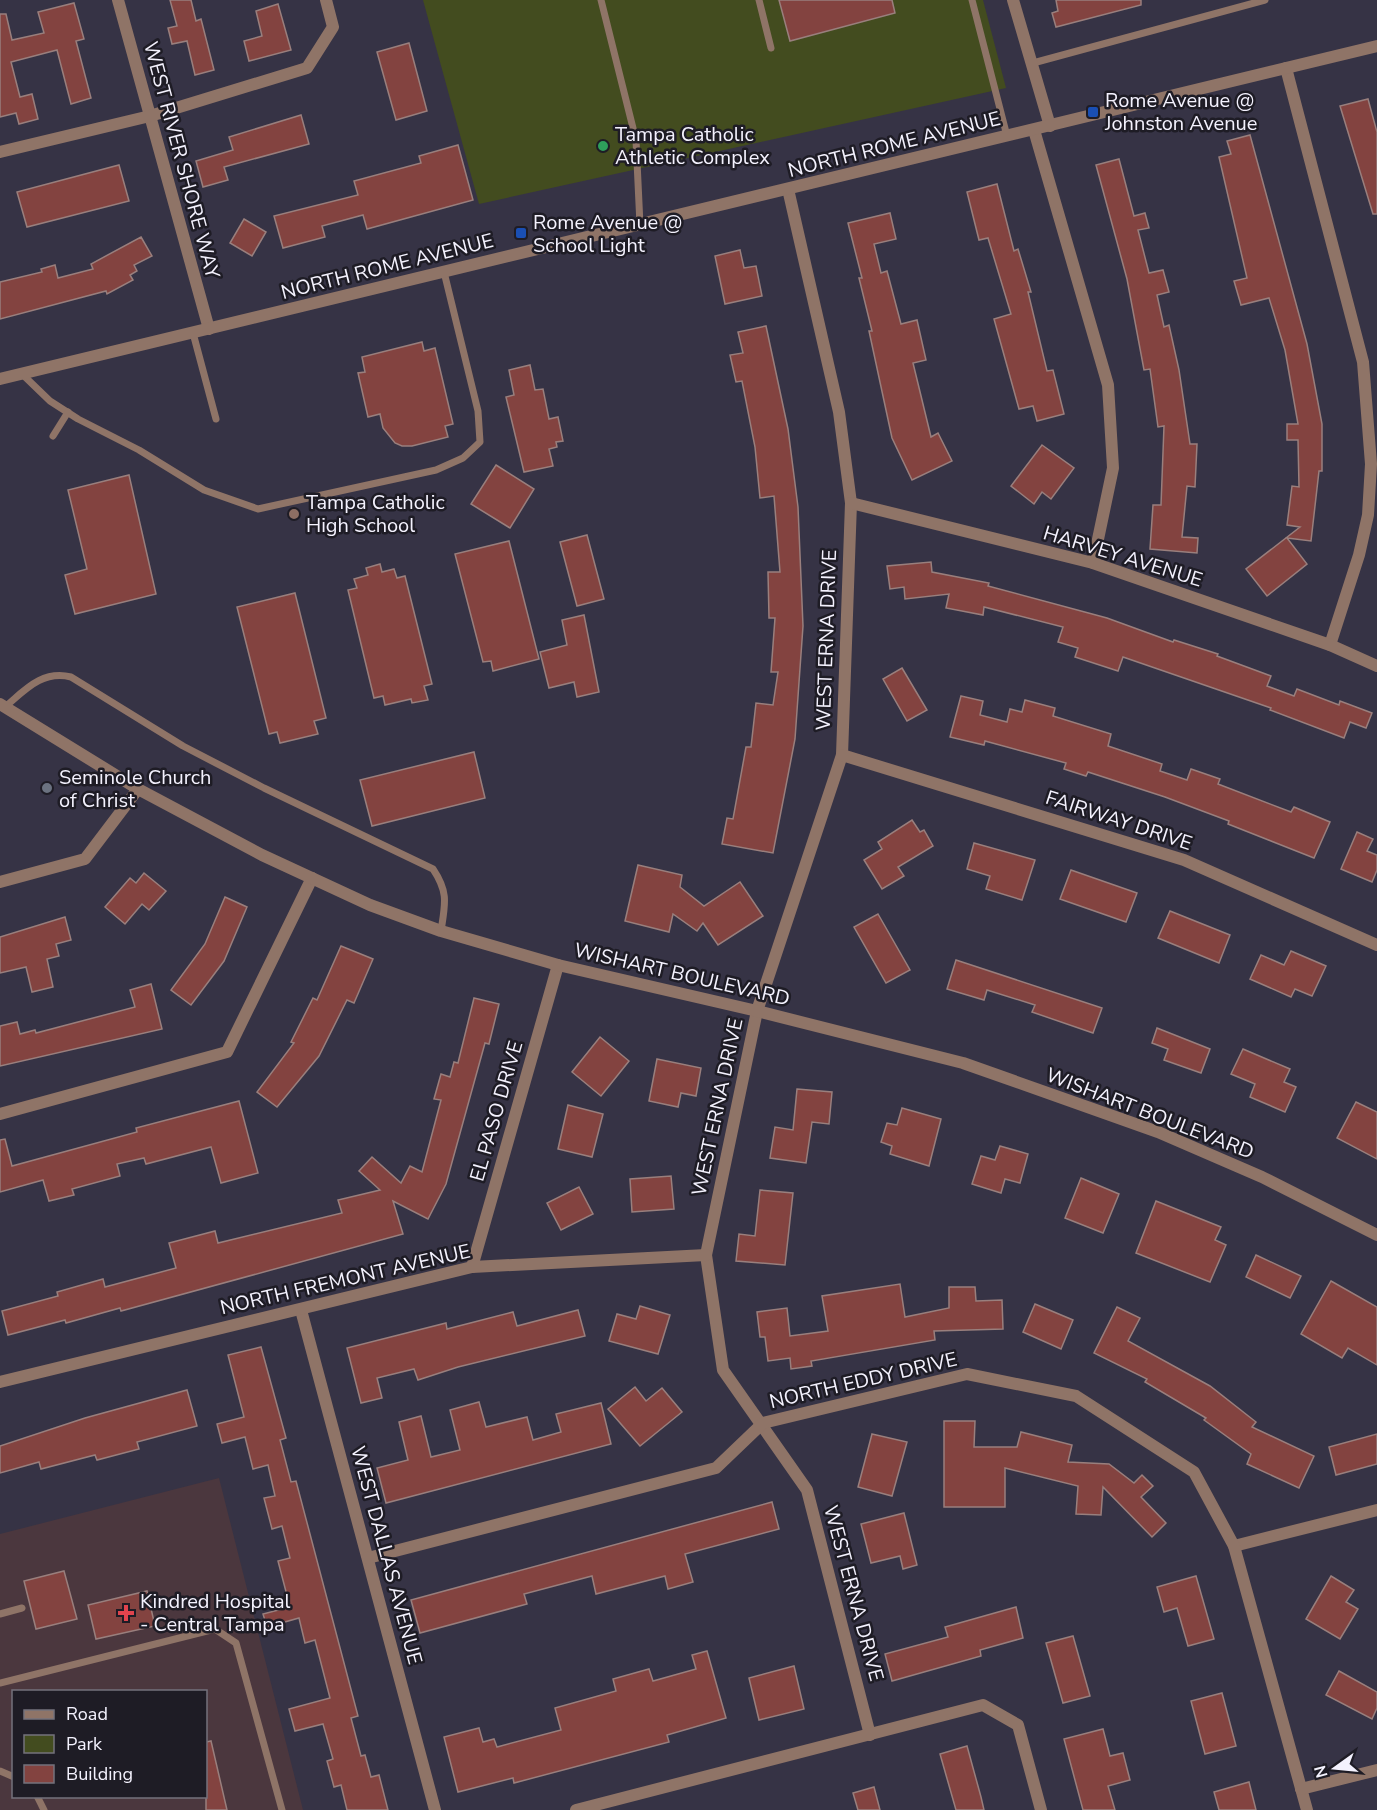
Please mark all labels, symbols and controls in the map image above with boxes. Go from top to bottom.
street label: WEST RIVER SHORE WAY [137,39,226,283]
place label: Rome Avenue @ Johnston Avenue [1104,87,1257,137]
street label: NORTH ROME AVENUE [785,105,1003,184]
marker: Rome Avenue @ Johnston Avenue [1086,105,1100,119]
place label: Tampa Catholic Athletic Complex [615,121,770,171]
marker: Tampa Catholic Athletic Complex [596,139,610,153]
place label: Rome Avenue @ School Light [533,209,682,259]
marker: Rome Avenue @ School Light [514,226,528,240]
street label: NORTH ROME AVENUE [278,227,496,306]
place label: Tampa Catholic High School [306,489,445,539]
marker: Tampa Catholic High School [287,507,301,521]
street label: HARVEY AVENUE [1040,519,1206,594]
street label: WEST ERNA DRIVE [810,549,843,731]
place label: Seminole Church of Christ [59,764,211,814]
marker: Seminole Church of Christ [40,781,54,795]
street label: FAIRWAY DRIVE [1042,784,1196,857]
street label: WISHART BOULEVARD [571,937,792,1012]
street label: WEST ERNA DRIVE [685,1016,750,1198]
street label: EL PASO DRIVE [464,1038,529,1185]
street label: WISHART BOULEVARD [1042,1061,1258,1166]
street label: NORTH FREMONT AVENUE [217,1238,473,1321]
street label: NORTH EDDY DRIVE [767,1346,960,1415]
street label: WEST DALLAS AVENUE [344,1443,429,1667]
street label: WEST ERNA DRIVE [817,1502,890,1684]
place label: Kindred Hospital - Central Tampa [140,1588,290,1638]
marker: Kindred Hospital - Central Tampa [117,1604,135,1622]
legend [12,1690,207,1798]
text: Road [66,1702,108,1726]
text: Park [66,1732,103,1756]
north arrow [1305,1738,1365,1798]
text: Building [66,1762,133,1786]
text: N [1309,1763,1334,1780]

